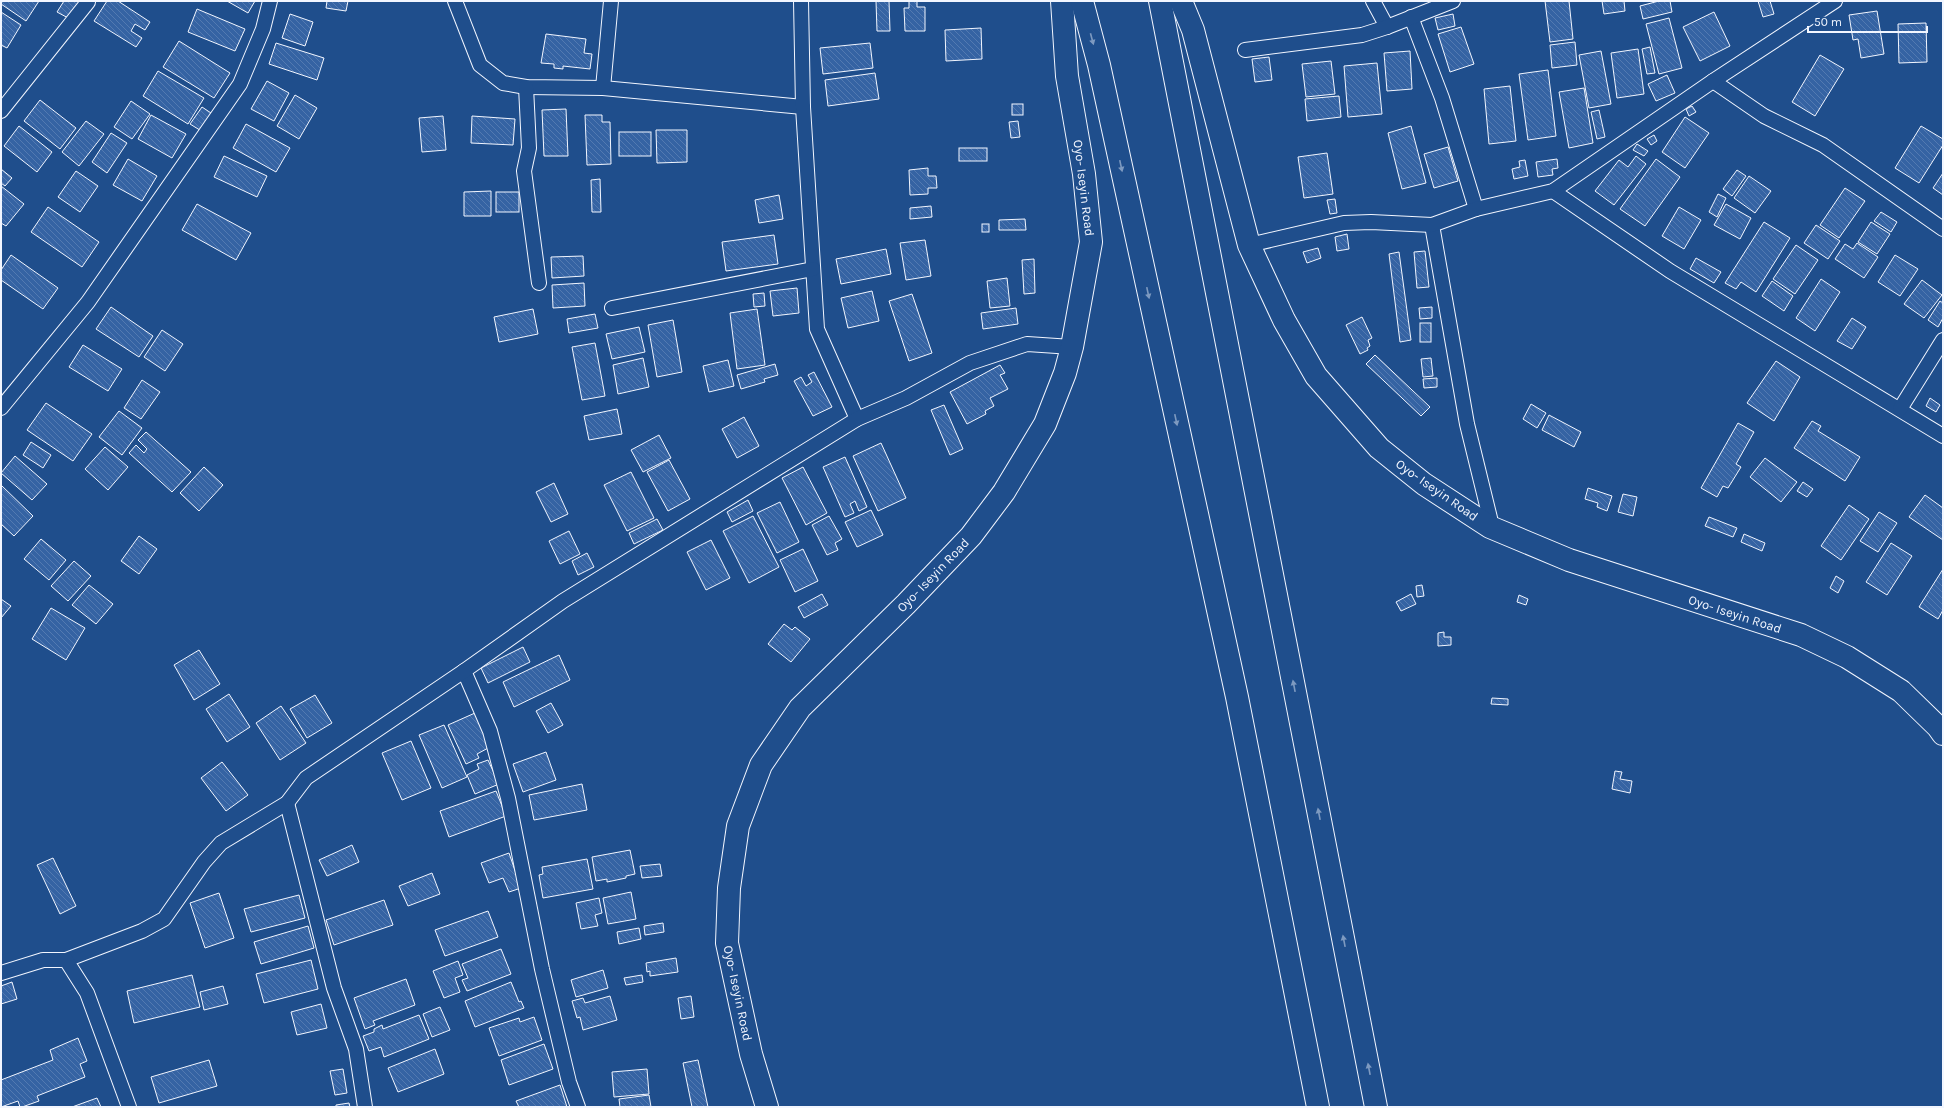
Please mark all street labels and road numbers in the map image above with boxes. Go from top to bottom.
street label: Oyo- Iseyin Road [1071,139,1097,237]
street label: Oyo- Iseyin Road [1393,456,1481,524]
street label: Oyo- Iseyin Road [894,535,972,615]
street label: Oyo- Iseyin Road [1687,592,1783,636]
street label: Oyo- Iseyin Road [721,944,755,1042]

